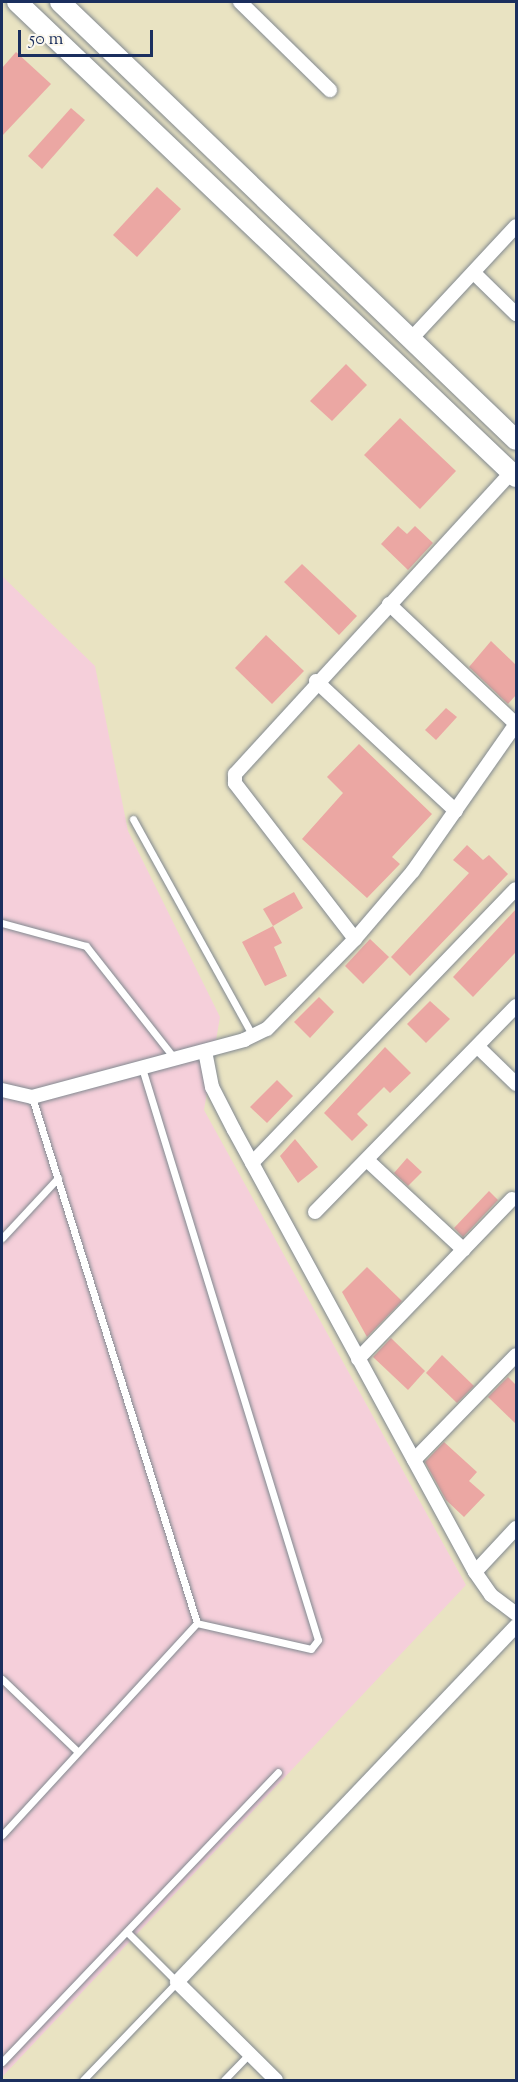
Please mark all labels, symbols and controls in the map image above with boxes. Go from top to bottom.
scale bar [21,18,156,56]
text: 50 m [29,27,63,53]

